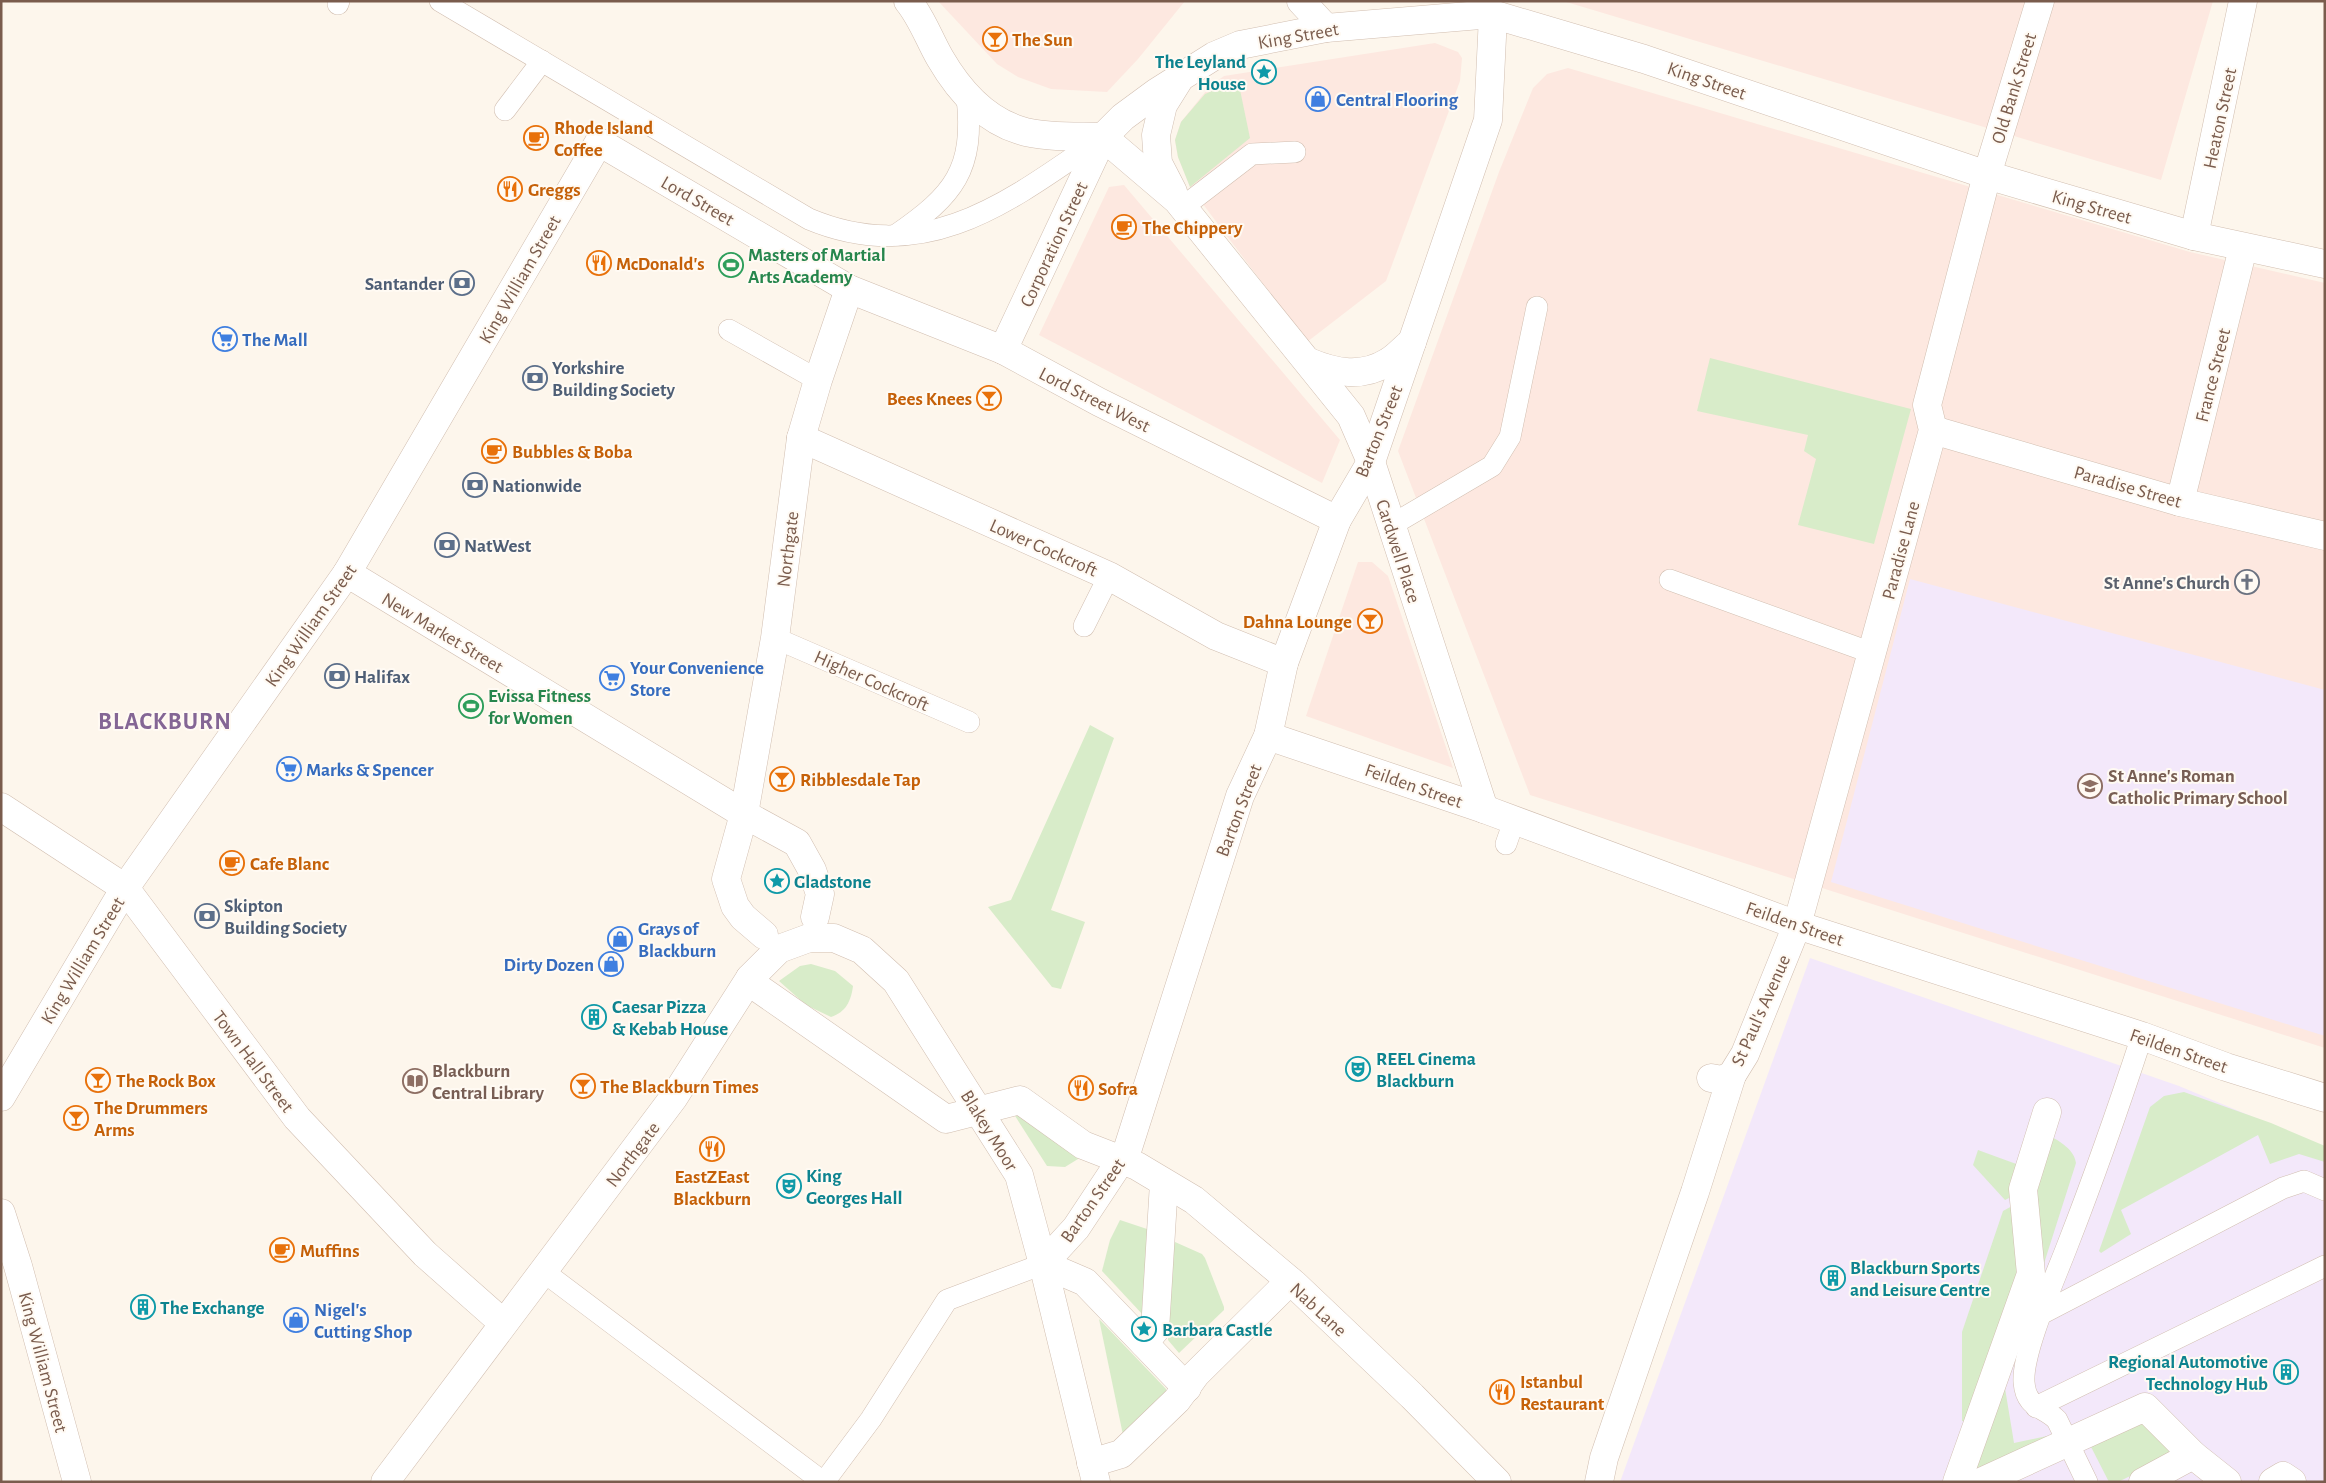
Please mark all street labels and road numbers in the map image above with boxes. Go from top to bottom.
street label: King Street [1256,20,1340,53]
street label: Old Bank Street [1989,31,2040,146]
street label: King Street [1665,59,1748,104]
street label: Heaton Street [2200,66,2240,171]
street label: Lord Street [658,173,737,230]
street label: Corporation Street [1017,179,1092,310]
street label: King Street [2050,187,2134,228]
street label: King William Street [476,212,565,347]
street label: France Street [2193,327,2234,424]
street label: Lord Street West [1036,364,1153,436]
street label: Barton Street [1352,383,1406,480]
street label: Paradise Street [2072,463,2183,512]
street label: Cardwell Place [1372,497,1423,606]
street label: Paradise Lane [1879,499,1924,602]
street label: Northgate [774,510,803,588]
street label: Lower Cockcroft [987,516,1100,581]
street label: King William Street [262,561,360,690]
street label: New Market Street [378,590,506,677]
street label: Higher Cockcroft [811,648,932,715]
street label: Feilden Street [1362,761,1465,812]
street label: Barton Street [1213,762,1266,859]
street label: King William Street [38,894,129,1028]
street label: Feilden Street [1743,899,1846,950]
street label: St Paul's Avenue [1728,952,1794,1069]
street label: Town Hall Street [209,1008,297,1116]
street label: Feilden Street [2127,1026,2230,1077]
street label: Blakey Moor [956,1087,1021,1175]
street label: Northgate [603,1119,664,1191]
street label: Barton Street [1057,1155,1129,1246]
street label: Nab Lane [1286,1280,1350,1341]
street label: King William Street [15,1290,70,1435]

